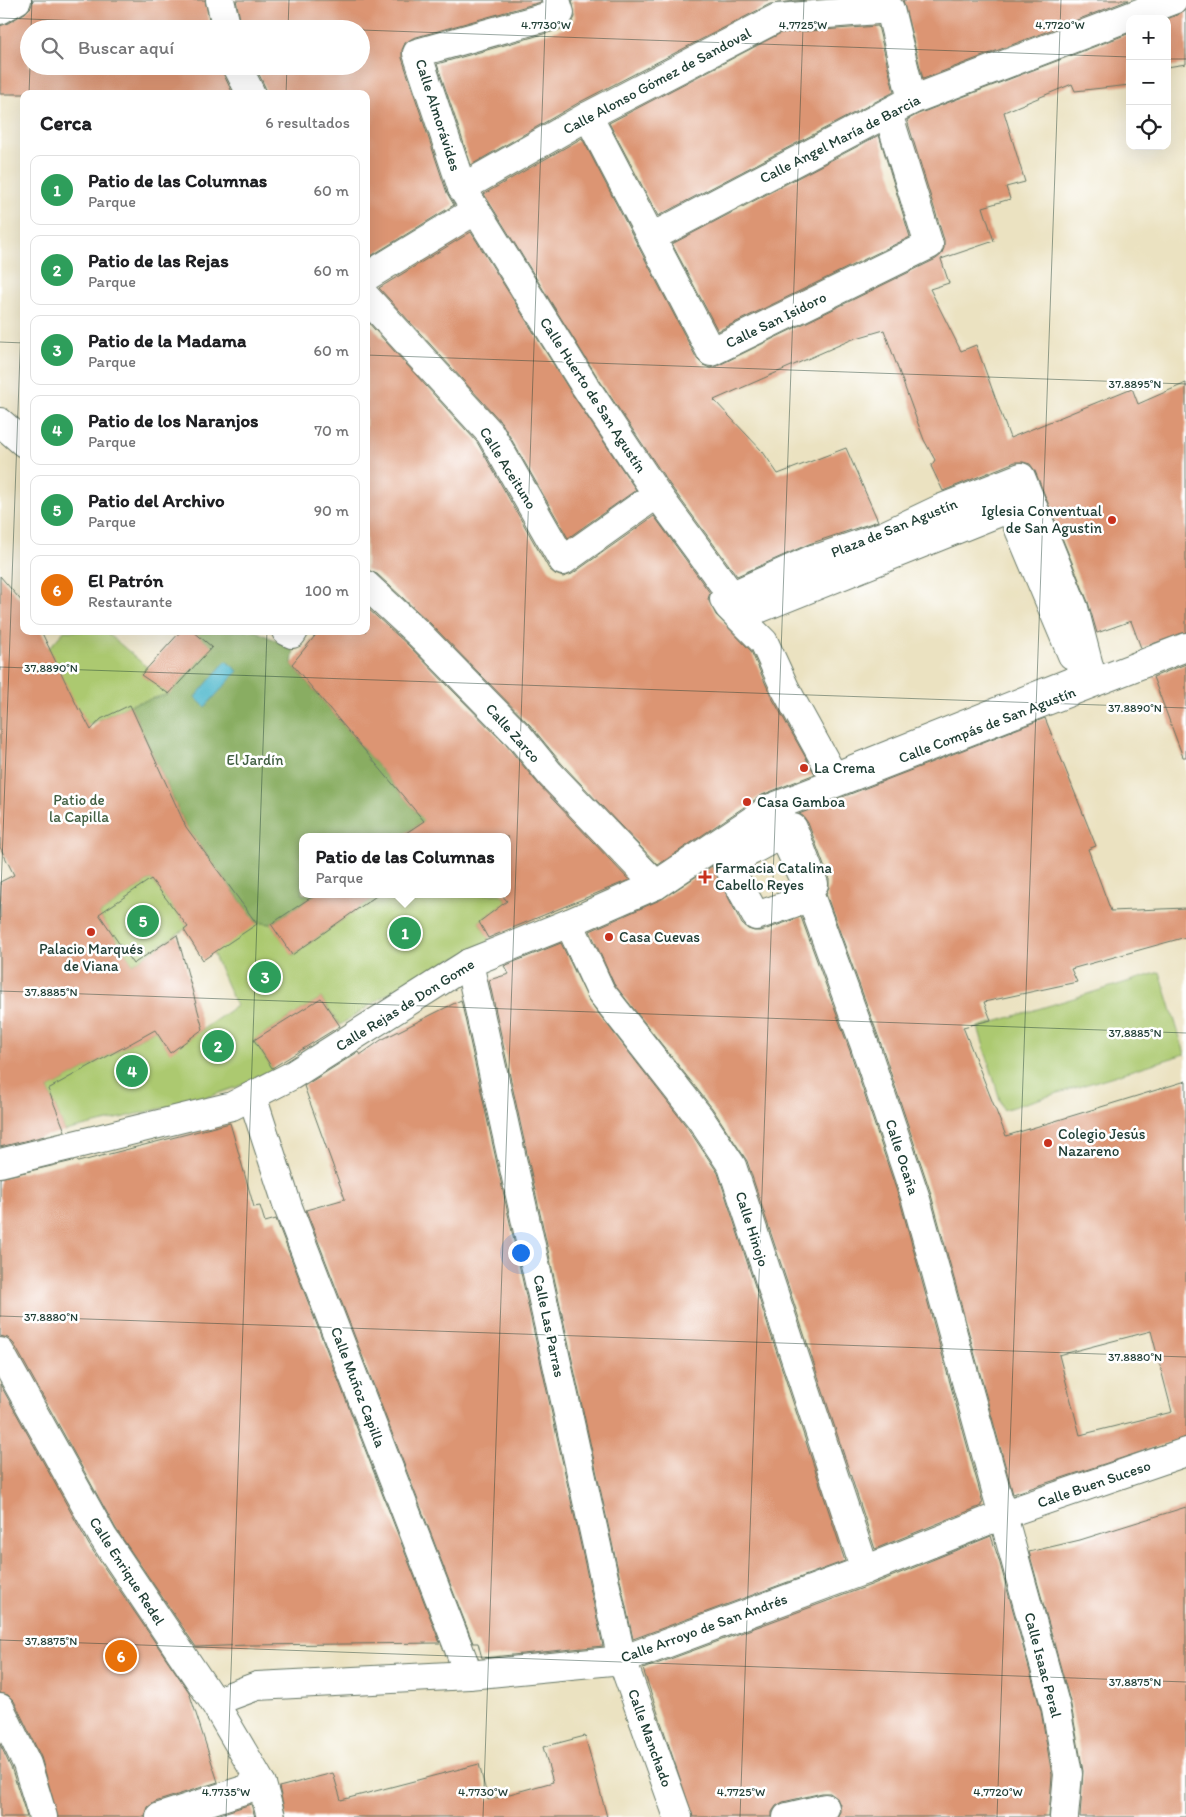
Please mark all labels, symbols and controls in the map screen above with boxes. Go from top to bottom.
map controls [1126,15,1171,150]
button: + [1126,15,1171,60]
text: 4.7730°W [521,18,571,32]
text: 4.7725°W [779,18,827,32]
text: 4.7720°W [1035,18,1085,32]
search box [20,20,370,75]
street label: Calle Alonso Gómez de Sandoval [560,23,755,138]
icon: search [38,34,66,62]
text: Buscar aquí [78,36,174,59]
street label: Calle Almorávides [411,57,465,174]
button: − [1126,60,1171,105]
street label: Calle Angel María de Barcia [757,90,924,187]
button: locate [1126,105,1171,150]
text: Cerca [40,110,92,135]
text: 6 resultados [265,113,350,132]
text: Patio de las Columnas [88,169,267,192]
text: 1 [53,181,61,200]
text: 60 m [314,181,349,200]
text: Parque [88,192,136,211]
text: Patio de las Rejas [88,249,229,272]
text: 2 [53,261,61,280]
text: 60 m [314,261,349,280]
text: Parque [88,272,136,291]
street label: Calle San Isidoro [723,288,829,352]
street label: Calle Huerto de San Agustín [536,314,650,477]
text: Patio de la Madama [88,329,246,352]
text: 3 [53,341,61,360]
text: 60 m [314,341,349,360]
text: Parque [88,352,136,371]
text: 37.8895°N [1109,377,1161,391]
text: Patio de los Naranjos [88,409,259,432]
text: 4 [52,421,62,440]
text: 70 m [314,421,349,440]
street label: Calle Aceituno [476,424,540,512]
text: Parque [88,432,136,451]
text: Patio del Archivo [88,489,225,512]
street label: Plaza de San Agustín [828,494,960,562]
text: 5 [53,501,61,520]
text: 90 m [314,501,349,520]
place label: Iglesia Conventual de San Agustin [981,502,1103,537]
text: Parque [88,512,136,531]
marker: Iglesia Conventual de San Agustin [1106,514,1118,526]
text: El Patrón [88,569,163,592]
text: 6 [53,581,61,600]
text: 100 m [305,581,349,600]
text: Restaurante [88,592,172,611]
text: 37.8890°N [24,661,78,675]
street label: Calle Compás de San Agustín [896,683,1078,767]
street label: Calle Zarco [482,700,544,766]
text: 37.8890°N [1108,701,1162,715]
park label: El Jardín [227,751,284,769]
place label: La Crema [814,759,876,777]
marker: La Crema [798,762,810,774]
park label: Patio de la Capilla [49,791,109,826]
place label: Casa Gamboa [757,793,846,811]
marker: Casa Gamboa [741,796,753,808]
popup [299,833,511,898]
text: Patio de las Columnas [315,845,495,868]
place label: Farmacia Catalina Cabello Reyes [715,859,832,894]
text: Parque [315,868,363,887]
marker: Farmacia Catalina Cabello Reyes [699,871,711,883]
pin: 5 [127,902,159,940]
pin: 1 [389,914,421,952]
marker: Palacio Marqués de Viana [85,926,97,938]
place label: Casa Cuevas [619,928,700,946]
marker: Casa Cuevas [603,931,615,943]
place label: Palacio Marqués de Viana [39,940,143,975]
street label: Calle Rejas de Don Gome [332,955,478,1055]
pin: 3 [249,958,281,996]
text: 37.8885°N [24,985,78,999]
text: 37.8885°N [1108,1026,1162,1040]
pin: 2 [202,1027,234,1065]
pin: 4 [116,1052,148,1090]
street label: Calle Ocaña [881,1117,923,1197]
place label: Colegio Jesús Nazareno [1058,1125,1146,1160]
marker: Colegio Jesús Nazareno [1042,1137,1054,1149]
street label: Calle Hinojo [731,1189,773,1269]
your location [508,1240,534,1266]
street label: Calle Las Parras [529,1273,569,1379]
text: 37.8880°N [24,1310,78,1324]
street label: Calle Muñoz Capilla [327,1324,389,1450]
text: 37.8880°N [1108,1350,1162,1364]
street label: Calle Buen Suceso [1035,1456,1153,1512]
street label: Calle Enrique Redel [85,1514,169,1629]
street label: Calle Arroyo de San Andrés [618,1589,790,1667]
street label: Calle Isaac Peral [1020,1610,1066,1720]
text: 37.8875°N [25,1634,77,1648]
pin: 6 [105,1637,137,1675]
text: 37.8875°N [1109,1675,1161,1689]
street label: Calle Manchado [624,1686,676,1790]
text: 4.7735°W [202,1785,250,1799]
text: 4.7730°W [458,1785,508,1799]
text: 4.7725°W [717,1785,765,1799]
text: 4.7720°W [973,1785,1023,1799]

